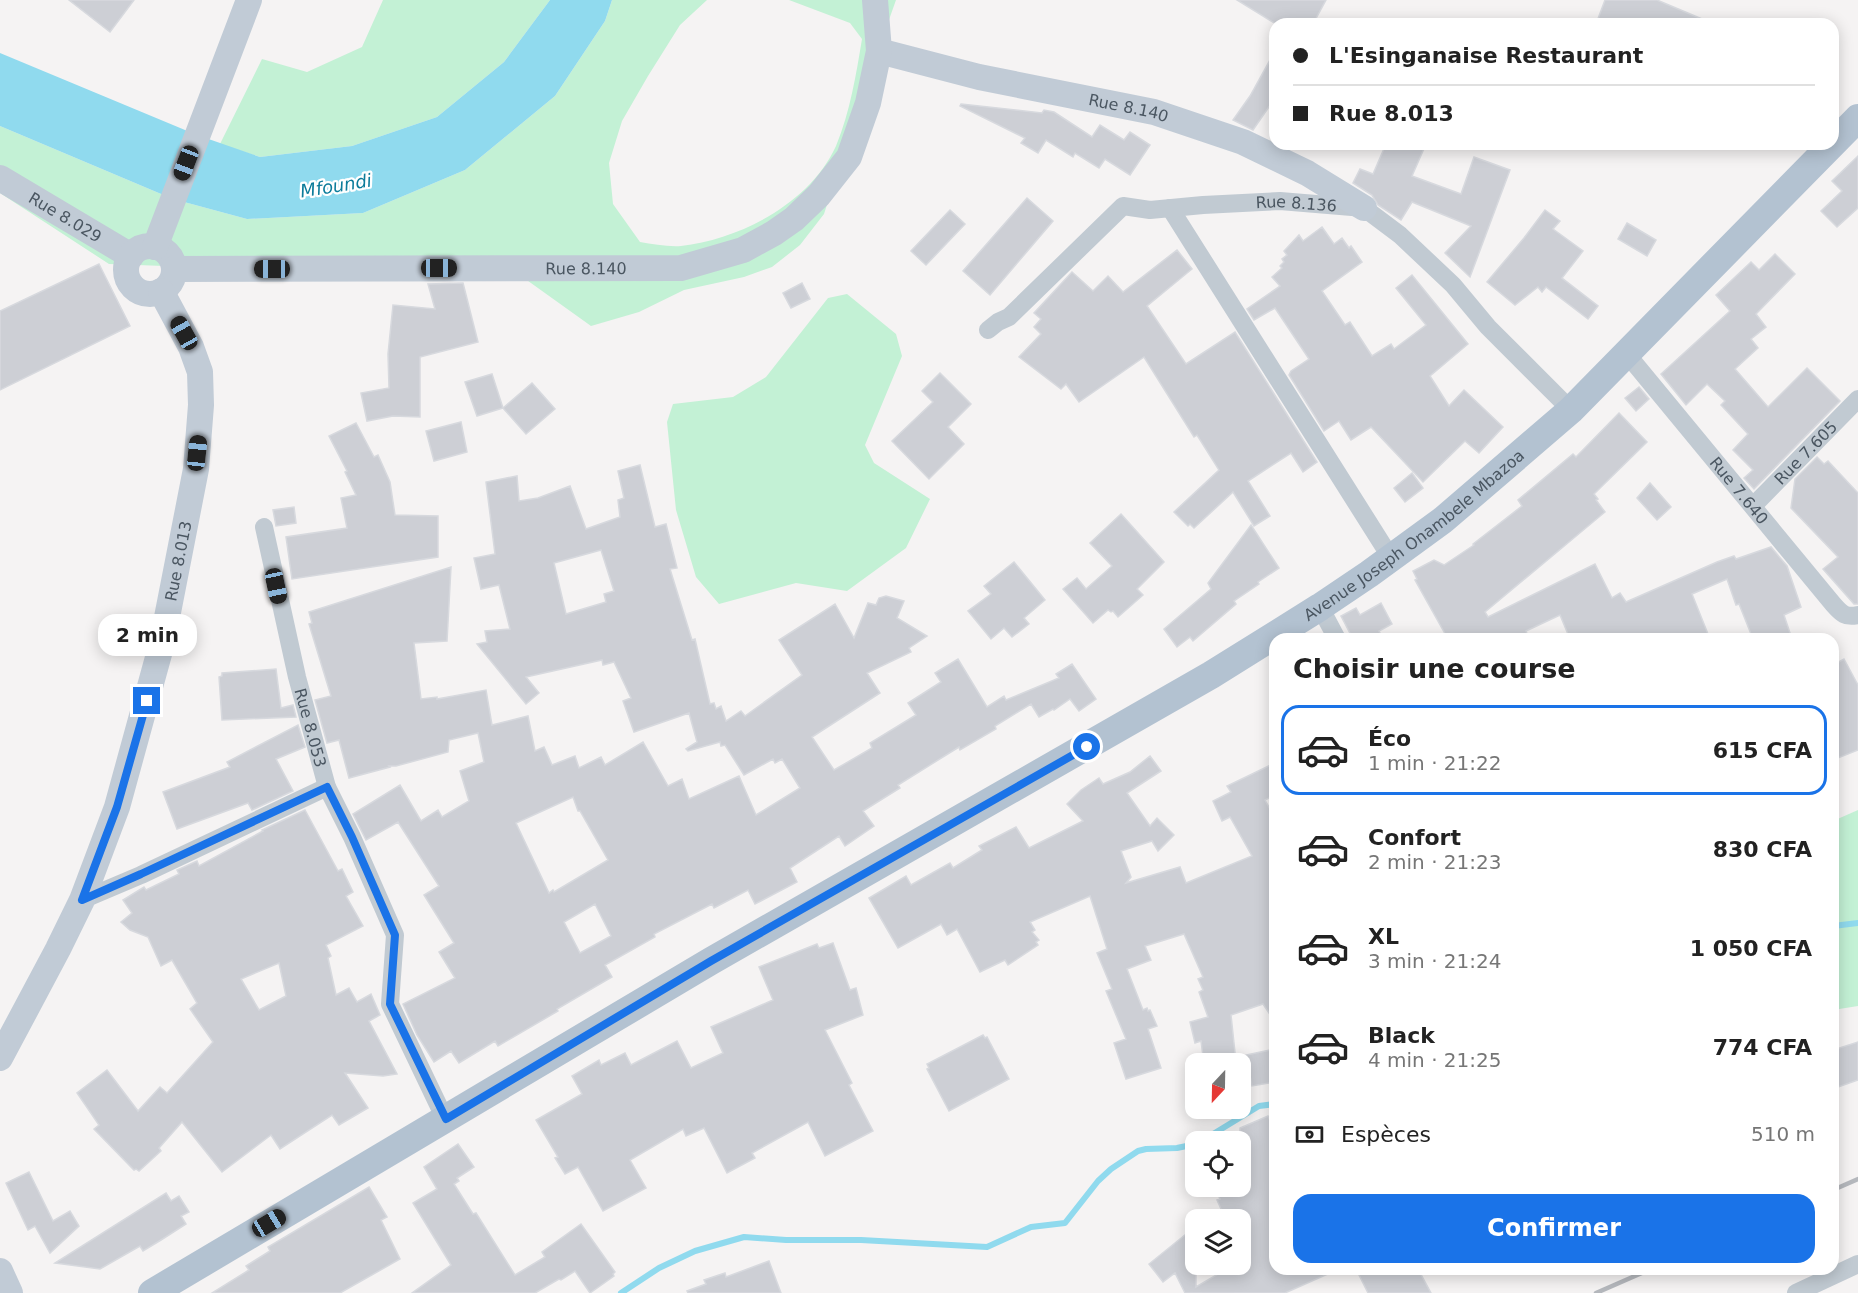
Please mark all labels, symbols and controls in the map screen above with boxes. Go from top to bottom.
text: L'Esinganaise Restaurant [1329,43,1643,68]
street label: Rue 8.140 [1087,90,1171,126]
text: Rue 8.013 [1329,101,1454,126]
car [171,143,201,183]
water label: Mfoundi [299,169,373,202]
street label: Rue 8.029 [25,188,105,246]
street label: Rue 8.136 [1255,192,1338,216]
car [421,259,457,277]
street label: Rue 8.140 [545,259,627,278]
car [254,260,290,278]
car [167,313,201,353]
street label: Rue 7.605 [1771,417,1841,488]
car [186,434,208,472]
street label: Avenue Joseph Onambele Mbazoa [1300,446,1528,625]
street label: Rue 7.640 [1706,453,1772,528]
street label: Rue 8.013 [161,519,196,603]
car [263,567,289,605]
callout: 2 min [98,614,196,656]
text: 2 min [116,623,179,647]
text: Choisir une course [1293,653,1576,684]
street label: Rue 8.053 [290,686,330,769]
route end [133,687,160,714]
icon: car [1296,723,1350,777]
text: Éco [1368,726,1411,751]
route start [1073,733,1100,760]
text: 615 CFA [1713,738,1812,763]
text: 1 min · 21:22 [1368,751,1502,775]
icon: car [1296,822,1350,876]
text: Confort [1368,825,1461,850]
text: 830 CFA [1713,837,1812,862]
text: 2 min · 21:23 [1368,850,1502,874]
icon: car [1296,921,1350,975]
text: XL [1368,924,1399,949]
text: 1 050 CFA [1690,936,1812,961]
text: 3 min · 21:24 [1368,949,1502,973]
icon: car [1296,1020,1350,1074]
text: Black [1368,1023,1435,1048]
text: 774 CFA [1713,1035,1812,1060]
text: 4 min · 21:25 [1368,1048,1502,1072]
north arrow [1185,1053,1251,1119]
map controls [1185,1053,1251,1275]
icon: cash [1293,1118,1326,1151]
text: Espèces [1341,1122,1431,1147]
text: 510 m [1751,1122,1815,1146]
button: locate [1185,1131,1251,1197]
button: Confirmer [1293,1194,1815,1263]
car [249,1206,289,1240]
button: layers [1185,1209,1251,1275]

